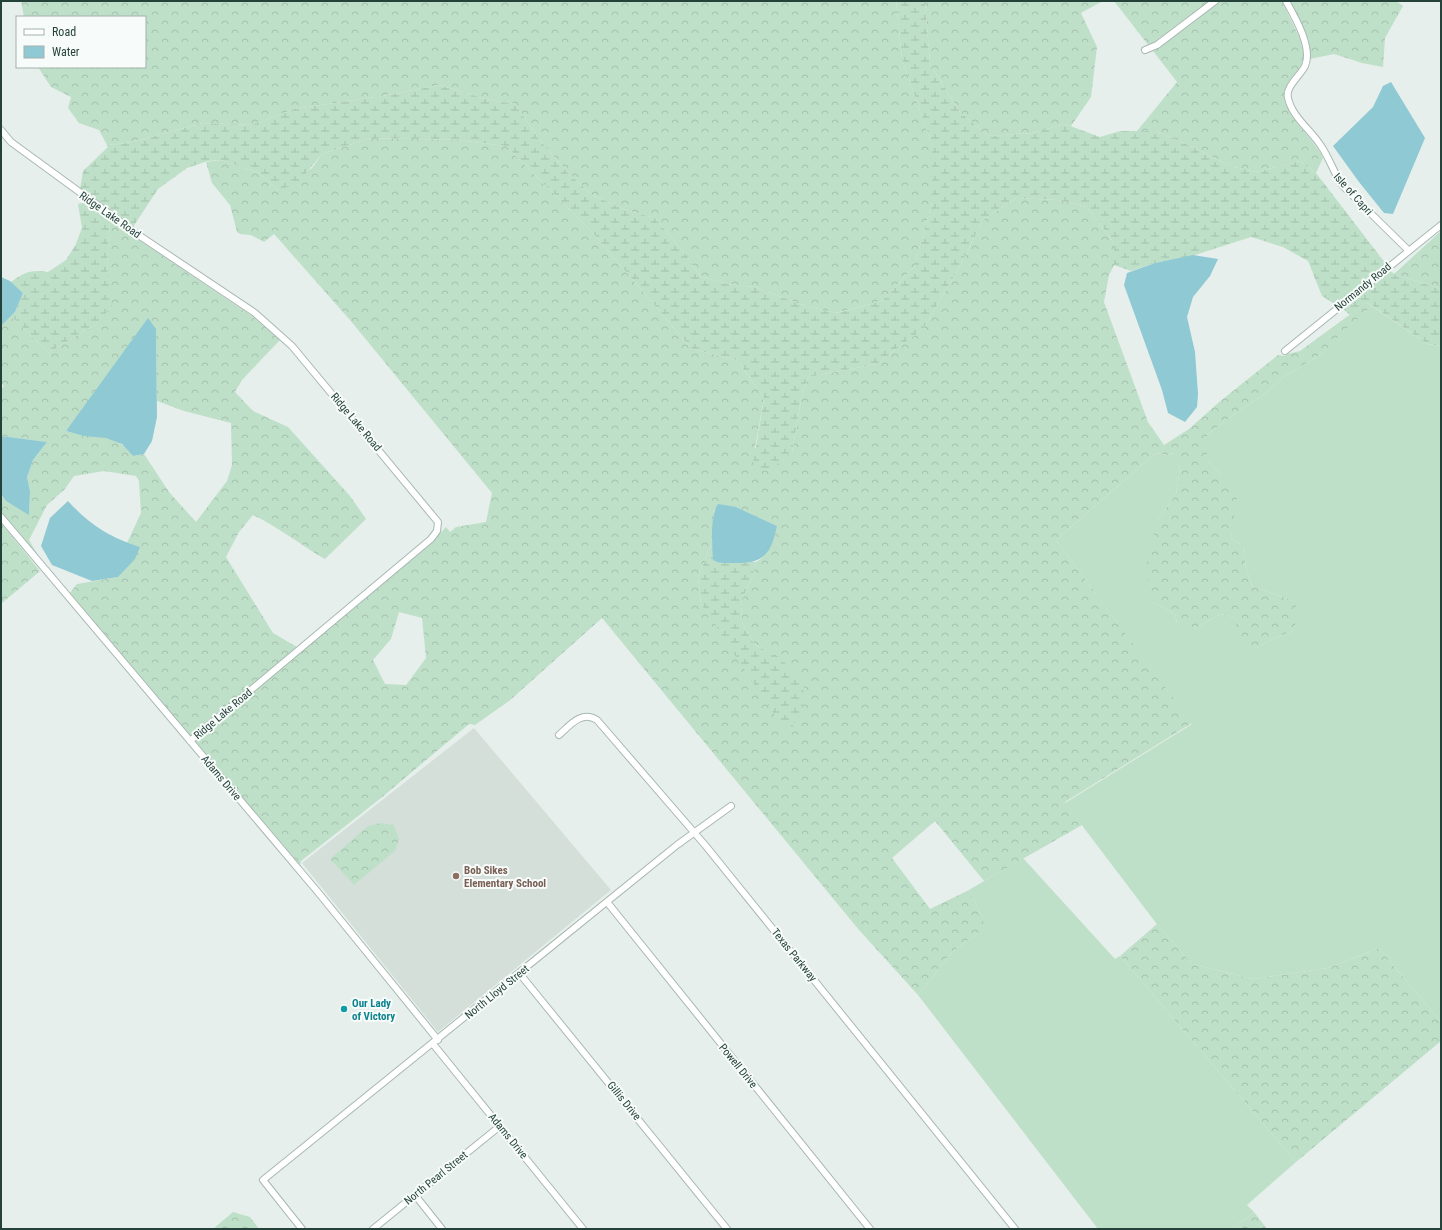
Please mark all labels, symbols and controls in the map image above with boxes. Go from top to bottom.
legend [16,16,146,68]
text: Road [52,25,76,39]
text: Water [52,45,80,59]
street label: Isle of Capri [1331,170,1375,218]
street label: Ridge Lake Road [77,189,143,241]
street label: Normandy Road [1332,260,1394,314]
street label: Ridge Lake Road [328,390,384,454]
street label: Ridge Lake Road [191,686,255,742]
street label: Adams Drive [198,753,244,803]
place label: Bob Sikes Elementary School [464,864,546,890]
marker: Bob Sikes Elementary School [451,871,461,881]
street label: Texas Parkway [769,926,820,984]
street label: North Lloyd Street [462,962,532,1022]
place label: Our Lady of Victory [352,997,395,1023]
marker: Our Lady of Victory [339,1004,349,1014]
street label: Powell Drive [716,1041,760,1091]
street label: Gillis Drive [604,1079,644,1123]
street label: Adams Drive [486,1111,530,1161]
street label: North Pearl Street [402,1149,470,1207]

